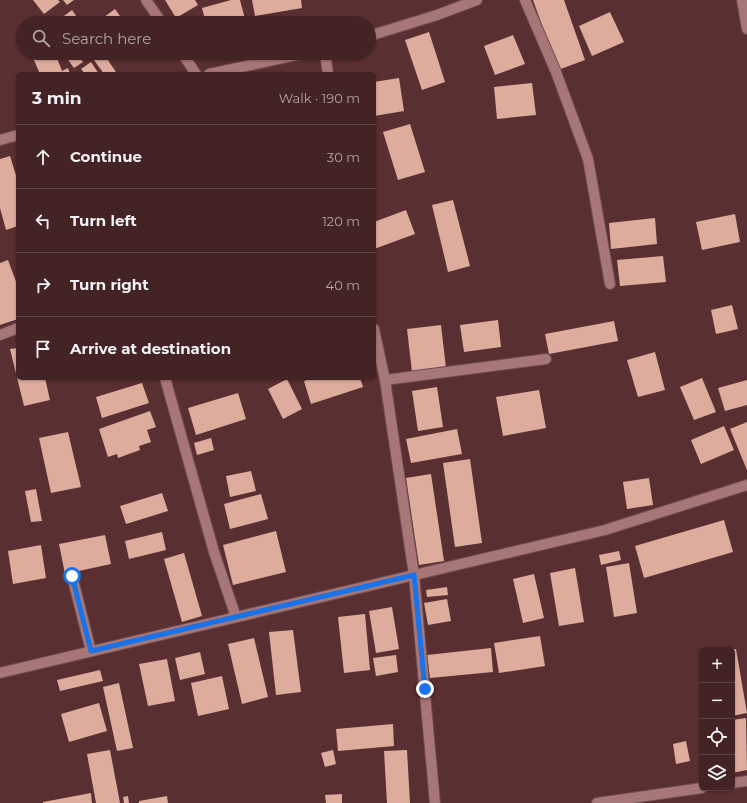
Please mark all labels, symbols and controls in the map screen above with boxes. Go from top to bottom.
search box [16,16,376,60]
icon: search [30,27,52,49]
text: Search here [62,29,151,48]
text: 3 min [32,88,82,108]
text: Walk · 190 m [279,90,360,106]
icon: ahead [32,146,54,168]
text: Continue [70,147,142,166]
text: 30 m [327,149,360,165]
icon: left [32,210,54,232]
text: Turn left [70,211,137,230]
text: 120 m [322,213,360,229]
icon: right [32,274,54,296]
text: Turn right [70,275,149,294]
text: 40 m [326,277,360,293]
icon: arrive [32,338,54,360]
text: Arrive at destination [70,339,231,358]
route start [63,567,81,585]
map controls [699,647,735,791]
button: + [699,647,735,683]
route end [416,680,434,698]
button: − [699,683,735,719]
button: locate [699,719,735,755]
button: layers [699,755,735,791]

